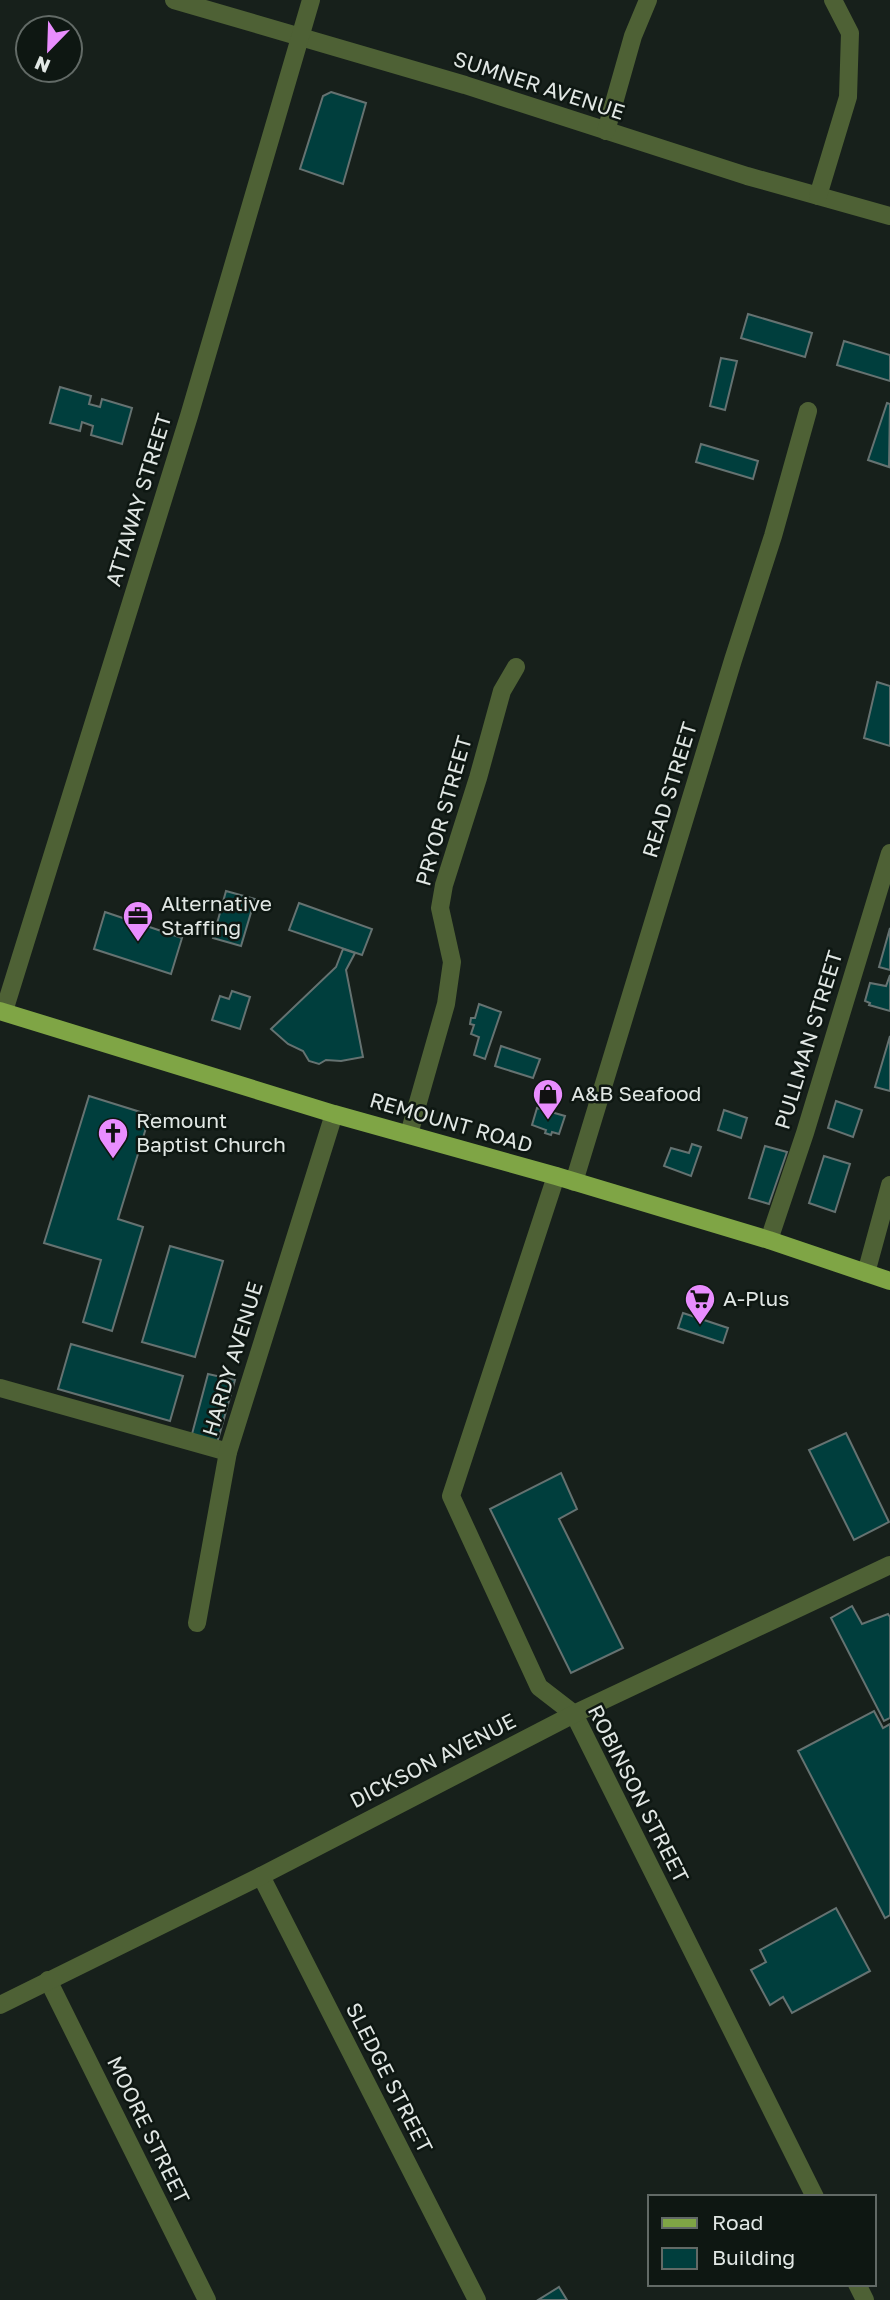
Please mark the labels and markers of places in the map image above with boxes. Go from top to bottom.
place label: Alternative Staffing [161,890,272,940]
office icon: Alternative Staffing [121,899,155,943]
shop icon: A&B Seafood [531,1077,565,1121]
place label: A&B Seafood [571,1080,702,1106]
place label: Remount Baptist Church [136,1107,286,1157]
church icon: Remount Baptist Church [96,1116,130,1160]
supermarket icon: A-Plus [683,1282,717,1326]
place label: A-Plus [723,1285,789,1311]

